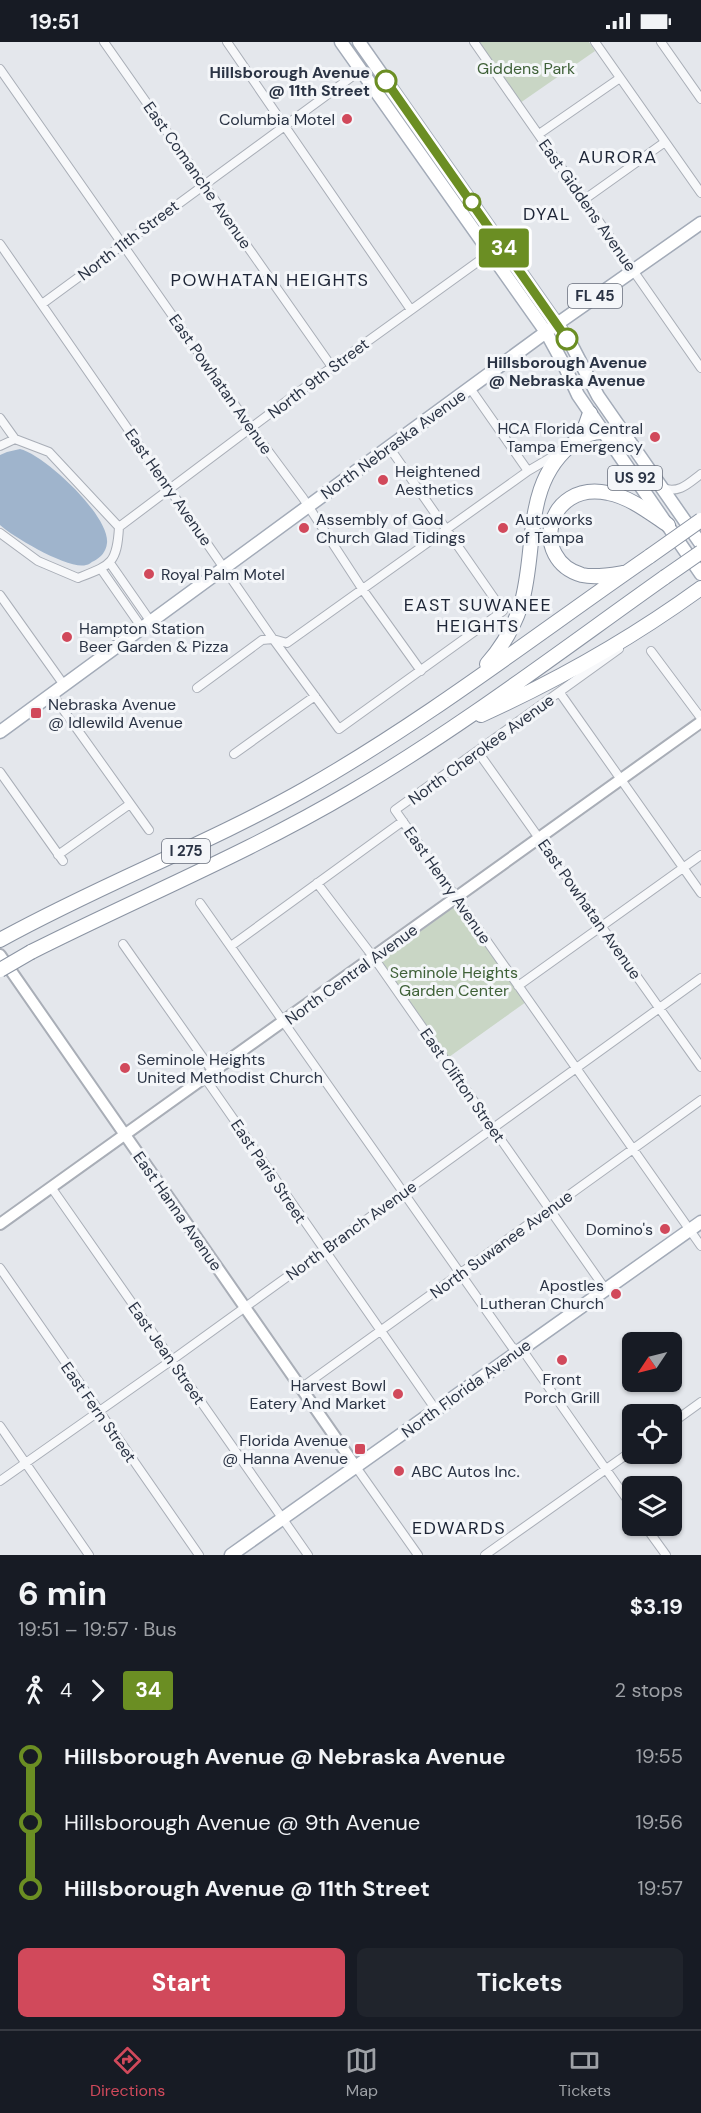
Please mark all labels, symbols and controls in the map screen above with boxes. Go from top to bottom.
text: 19:51 [30,7,79,36]
park label: Giddens Park [477,58,575,79]
place label: Hillsborough Avenue @ 11th Street [210,62,370,101]
marker: Hillsborough Avenue @ 11th Street [375,70,397,92]
street label: East Comanche Avenue [139,98,256,253]
place label: Columbia Motel [219,109,335,130]
marker: Columbia Motel [340,112,354,126]
street label: East Giddens Avenue [534,135,641,276]
district label: AURORA [578,145,658,169]
unlabelled marker [463,193,481,211]
street label: North 11th Street [74,196,183,285]
district label: DYAL [523,202,571,226]
line badge: 34 [477,228,531,268]
text: 34 [491,234,517,262]
district label: POWHATAN HEIGHTS [171,268,369,292]
road number: FL 45 [568,284,622,308]
street label: East Powhatan Avenue [164,310,277,459]
marker: Hillsborough Avenue @ Nebraska Avenue [556,328,578,350]
street label: North 9th Street [264,334,373,423]
place label: Hillsborough Avenue @ Nebraska Avenue [487,352,647,391]
street label: North Nebraska Avenue [317,385,470,504]
place label: HCA Florida Central Tampa Emergency [497,418,643,457]
street label: East Henry Avenue [120,425,217,550]
marker: HCA Florida Central Tampa Emergency [648,430,662,444]
place label: Heightened Aesthetics [395,461,480,500]
road number: US 92 [608,466,662,490]
marker: Heightened Aesthetics [376,473,390,487]
place label: Assembly of God Church Glad Tidings [316,509,466,548]
place label: Autoworks of Tampa [515,509,593,548]
marker: Assembly of God Church Glad Tidings [297,521,311,535]
marker: Autoworks of Tampa [496,521,510,535]
place label: Royal Palm Motel [161,564,285,585]
marker: Royal Palm Motel [142,567,156,581]
district label: EAST SUWANEE HEIGHTS [404,593,552,638]
place label: Hampton Station Beer Garden & Pizza [79,618,229,657]
marker: Hampton Station Beer Garden & Pizza [60,630,74,644]
street label: North Cherokee Avenue [404,689,558,809]
place label: Nebraska Avenue @ Idlewild Avenue [48,694,183,733]
marker: Nebraska Avenue @ Idlewild Avenue [29,706,43,720]
street label: East Henry Avenue [399,823,496,948]
street label: East Powhatan Avenue [533,835,646,984]
road number: I 275 [162,839,210,863]
street label: North Central Avenue [281,919,422,1030]
park label: Seminole Heights Garden Center [390,962,518,1001]
street label: East Clifton Street [415,1024,510,1146]
place label: Seminole Heights United Methodist Church [137,1049,323,1088]
marker: Seminole Heights United Methodist Church [118,1061,132,1075]
street label: East Paris Street [226,1115,311,1227]
street label: East Hanna Avenue [128,1147,227,1275]
street label: North Branch Avenue [282,1176,421,1285]
street label: North Suwanee Avenue [426,1186,577,1303]
place label: Domino's [586,1219,653,1240]
marker: Domino's [658,1222,672,1236]
place label: Apostles Lutheran Church [480,1275,604,1314]
marker: Apostles Lutheran Church [609,1287,623,1301]
street label: East Jean Street [123,1298,210,1409]
north arrow [622,1332,682,1392]
map controls [622,1332,682,1536]
street label: North Florida Avenue [397,1334,535,1442]
marker: Front Porch Grill [555,1353,569,1367]
street label: East Fern Street [56,1358,141,1467]
place label: Front Porch Grill [524,1369,600,1408]
place label: Harvest Bowl Eatery And Market [250,1375,386,1414]
marker: Harvest Bowl Eatery And Market [391,1387,405,1401]
button: locate [622,1404,682,1464]
place label: Florida Avenue @ Hanna Avenue [222,1430,348,1469]
marker: Florida Avenue @ Hanna Avenue [353,1442,367,1456]
place label: ABC Autos Inc. [411,1461,520,1482]
marker: ABC Autos Inc. [392,1464,406,1478]
button: layers [622,1476,682,1536]
district label: EDWARDS [412,1516,506,1540]
text: 6 min [18,1572,107,1615]
text: $3.19 [630,1592,683,1621]
text: 19:51 – 19:57 · Bus [18,1616,177,1642]
icon: walk [18,1674,51,1707]
icon: forward [81,1674,114,1707]
text: 34 [135,1676,161,1704]
text: 4 [60,1677,72,1703]
text: 2 stops [615,1677,683,1703]
text: Hillsborough Avenue @ Nebraska Avenue [64,1742,505,1771]
text: 19:55 [636,1743,683,1769]
text: Hillsborough Avenue @ 9th Avenue [64,1808,420,1837]
text: 19:56 [635,1809,683,1835]
text: Hillsborough Avenue @ 11th Street [64,1874,430,1903]
text: 19:57 [638,1875,683,1901]
button: Start [18,1948,345,2017]
button: Tickets [357,1948,683,2017]
tab: Directions [90,2044,165,2101]
tab: Map [345,2044,378,2101]
tab: Tickets [558,2044,611,2101]

